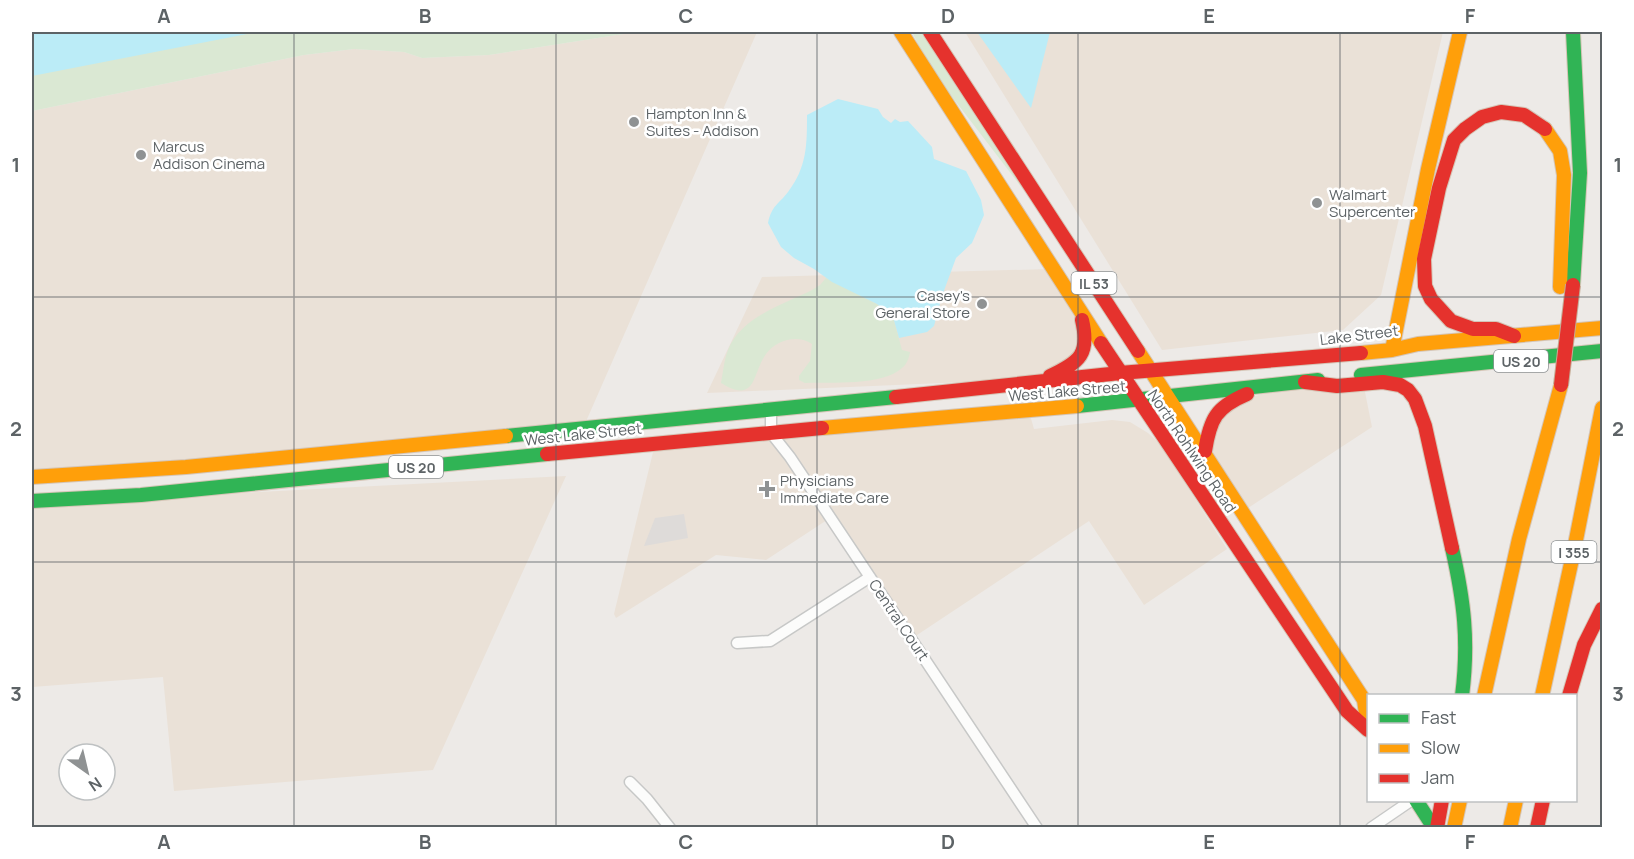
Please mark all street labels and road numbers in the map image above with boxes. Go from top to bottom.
road number: IL 53 [1072,272,1116,294]
street label: Lake Street [1318,320,1400,350]
road number: US 20 [1494,350,1548,372]
street label: West Lake Street [1007,375,1127,407]
street label: North Rohlwing Road [1143,385,1241,517]
street label: West Lake Street [523,417,643,451]
road number: US 20 [389,456,443,478]
road number: I 355 [1552,541,1596,563]
street label: Central Court [864,575,934,665]

